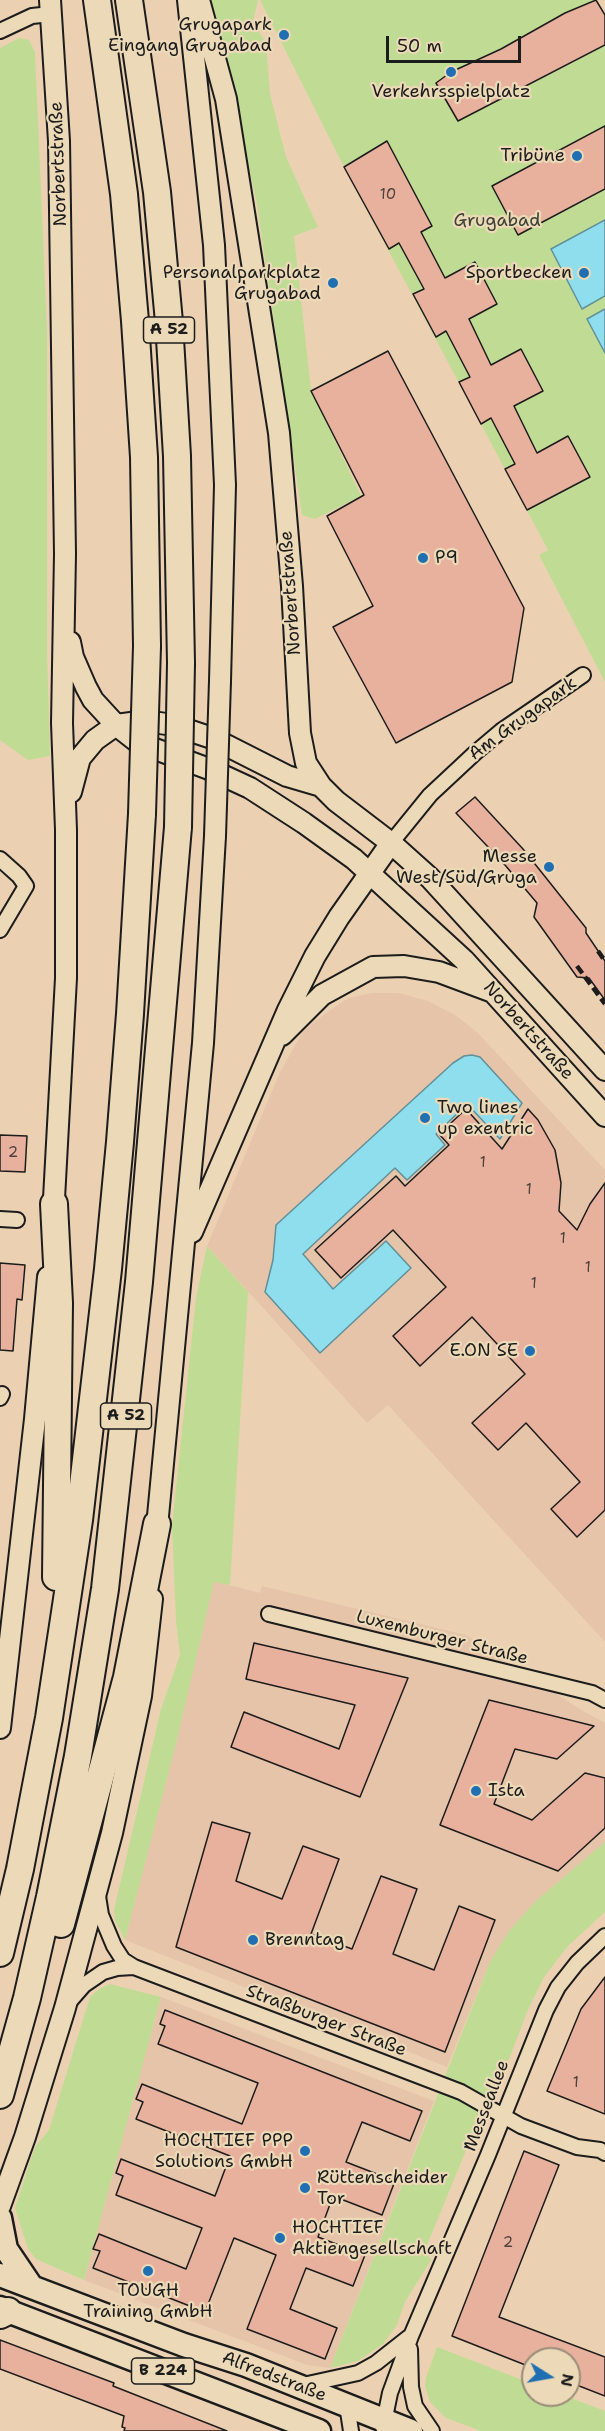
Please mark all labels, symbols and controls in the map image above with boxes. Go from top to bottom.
place label: Grugapark Eingang Grugabad [108,14,272,57]
scale bar [389,24,524,62]
marker: Grugapark Eingang Grugabad [277,28,291,42]
text: 50 m [397,34,442,58]
marker: Verkehrsspielplatz [444,65,458,79]
place label: Verkehrsspielplatz [371,81,531,103]
street label: Norbertstraße [46,101,72,227]
place label: Tribüne [501,145,565,167]
marker: Tribüne [570,149,584,163]
house number: 10 [380,186,396,204]
park label: Grugabad [453,210,541,232]
place label: Personalparkplatz Grugabad [163,262,321,304]
place label: Sportbecken [466,262,572,284]
marker: Sportbecken [577,266,591,280]
marker: Personalparkplatz Grugabad [326,276,340,290]
road number: A 52 [144,317,195,343]
street label: Norbertstraße [276,530,306,656]
place label: P9 [435,547,458,569]
marker: P9 [416,551,430,565]
street label: Am Grugapark [465,673,581,765]
place label: Messe West/Süd/Gruga [396,846,537,888]
marker: Messe West/Süd/Gruga [542,860,556,874]
street label: Norbertstraße [478,977,578,1085]
place label: Two lines up exentric [437,1097,533,1140]
marker: Two lines up exentric [418,1111,432,1125]
house number: 2 [8,1144,18,1162]
house number: 1 [480,1154,486,1172]
house number: 1 [526,1181,532,1199]
house number: 1 [560,1230,566,1248]
house number: 1 [585,1259,591,1277]
house number: 1 [531,1275,537,1293]
place label: E.ON SE [450,1340,518,1362]
marker: E.ON SE [523,1344,537,1358]
road number: A 52 [100,1403,152,1429]
street label: Luxemburger Straße [354,1606,530,1670]
place label: Ista [488,1780,525,1802]
marker: Ista [469,1784,483,1798]
place label: Brenntag [265,1929,344,1951]
marker: Brenntag [246,1933,260,1947]
street label: Straßburger Straße [243,1980,409,2062]
street label: Messeallee [460,2057,514,2155]
house number: 1 [573,2074,579,2092]
place label: HOCHTIEF PPP Solutions GmbH [155,2130,293,2172]
marker: HOCHTIEF PPP Solutions GmbH [298,2144,312,2158]
place label: Rüttenscheider Tor [317,2167,448,2210]
marker: Rüttenscheider Tor [298,2181,312,2195]
place label: HOCHTIEF Aktiengesellschaft [292,2217,452,2260]
marker: HOCHTIEF Aktiengesellschaft [273,2231,287,2245]
house number: 2 [503,2234,513,2252]
marker: TOUGH Training GmbH [141,2264,155,2278]
place label: TOUGH Training GmbH [83,2280,213,2322]
street label: Alfredstraße [219,2347,329,2407]
north arrow [521,2347,581,2407]
road number: B 224 [132,2358,195,2384]
text: N [556,2372,579,2388]

